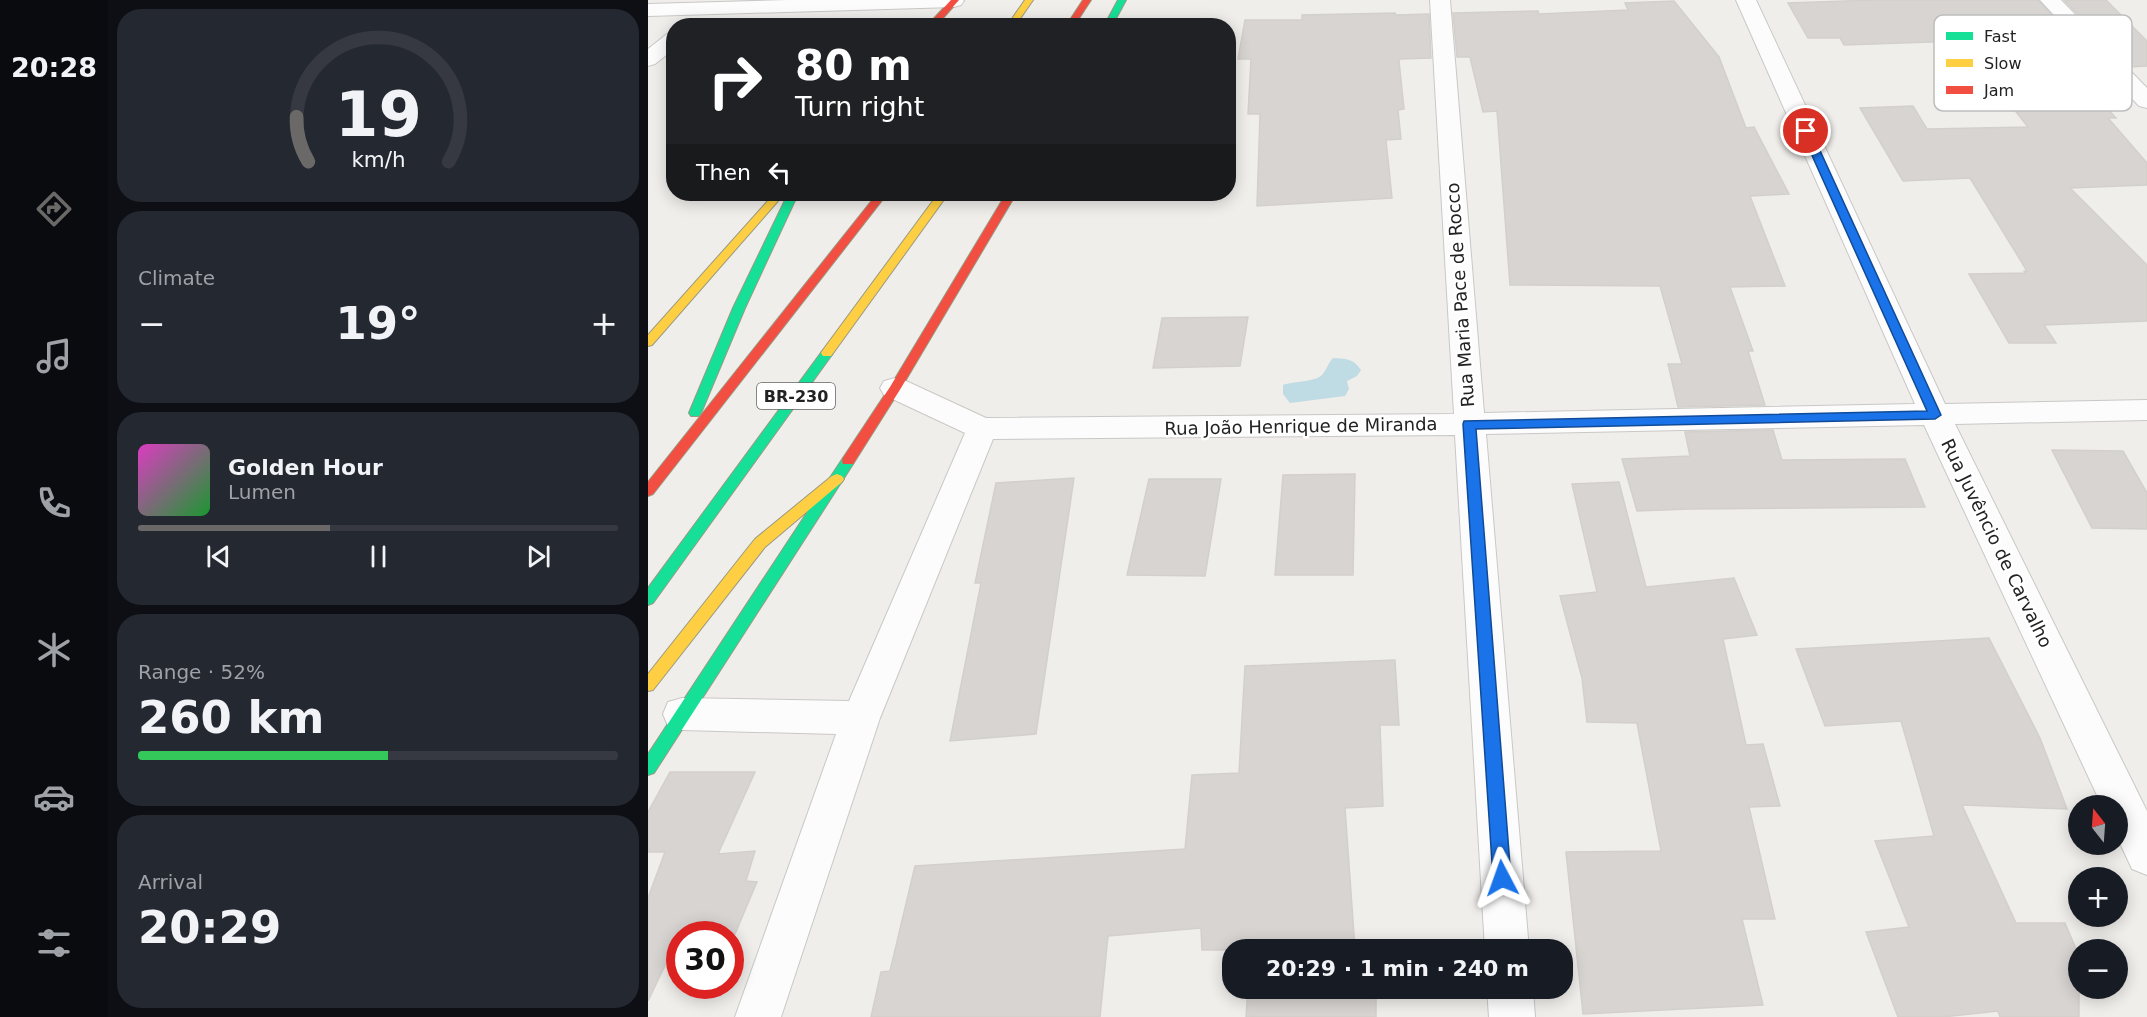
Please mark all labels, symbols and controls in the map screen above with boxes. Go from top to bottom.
legend [1934,15,2132,111]
text: Fast [1984,27,2016,46]
text: 80 m [795,41,912,90]
icon: right [696,42,774,120]
text: 20:28 [11,52,97,83]
text: Slow [1984,54,2021,73]
text: 19 [335,78,421,151]
text: Jam [1983,81,2014,100]
text: Turn right [795,91,924,122]
pin [1780,105,1831,156]
icon: arrive [1789,114,1822,147]
text: km/h [351,148,405,173]
icon: left [763,156,796,189]
text: Then [696,160,751,185]
street label: Rua Maria Pace de Rocco [1442,182,1478,408]
icon: directions [33,188,75,230]
text: Climate [138,266,215,290]
text: 19° [335,297,421,350]
text: − [138,304,166,343]
text: + [590,304,618,343]
icon: music [33,335,75,377]
road number: BR-230 [757,383,835,409]
street label: Rua João Henrique de Miranda [1164,413,1438,439]
street label: Rua Juvêncio de Carvalho [1937,435,2057,651]
text: Golden Hour [228,455,383,480]
text: Lumen [228,480,296,504]
icon: phone [33,482,75,524]
icon: previous [202,540,235,573]
icon: pause [362,540,395,573]
icon: next [522,540,555,573]
icon: climate [33,629,75,671]
text: Range · 52% [138,660,265,684]
text: 260 km [138,691,324,744]
icon: car [33,776,75,818]
north arrow [2068,795,2128,855]
map controls [2068,795,2128,999]
position arrow [1470,846,1534,910]
button: + [2068,867,2128,927]
text: Arrival [138,870,203,894]
text: 20:29 [138,901,281,954]
speed limit sign: 30 [666,921,744,999]
icon: filters [33,922,75,964]
button: − [2068,939,2128,999]
text: 20:29 · 1 min · 240 m [1266,956,1529,981]

